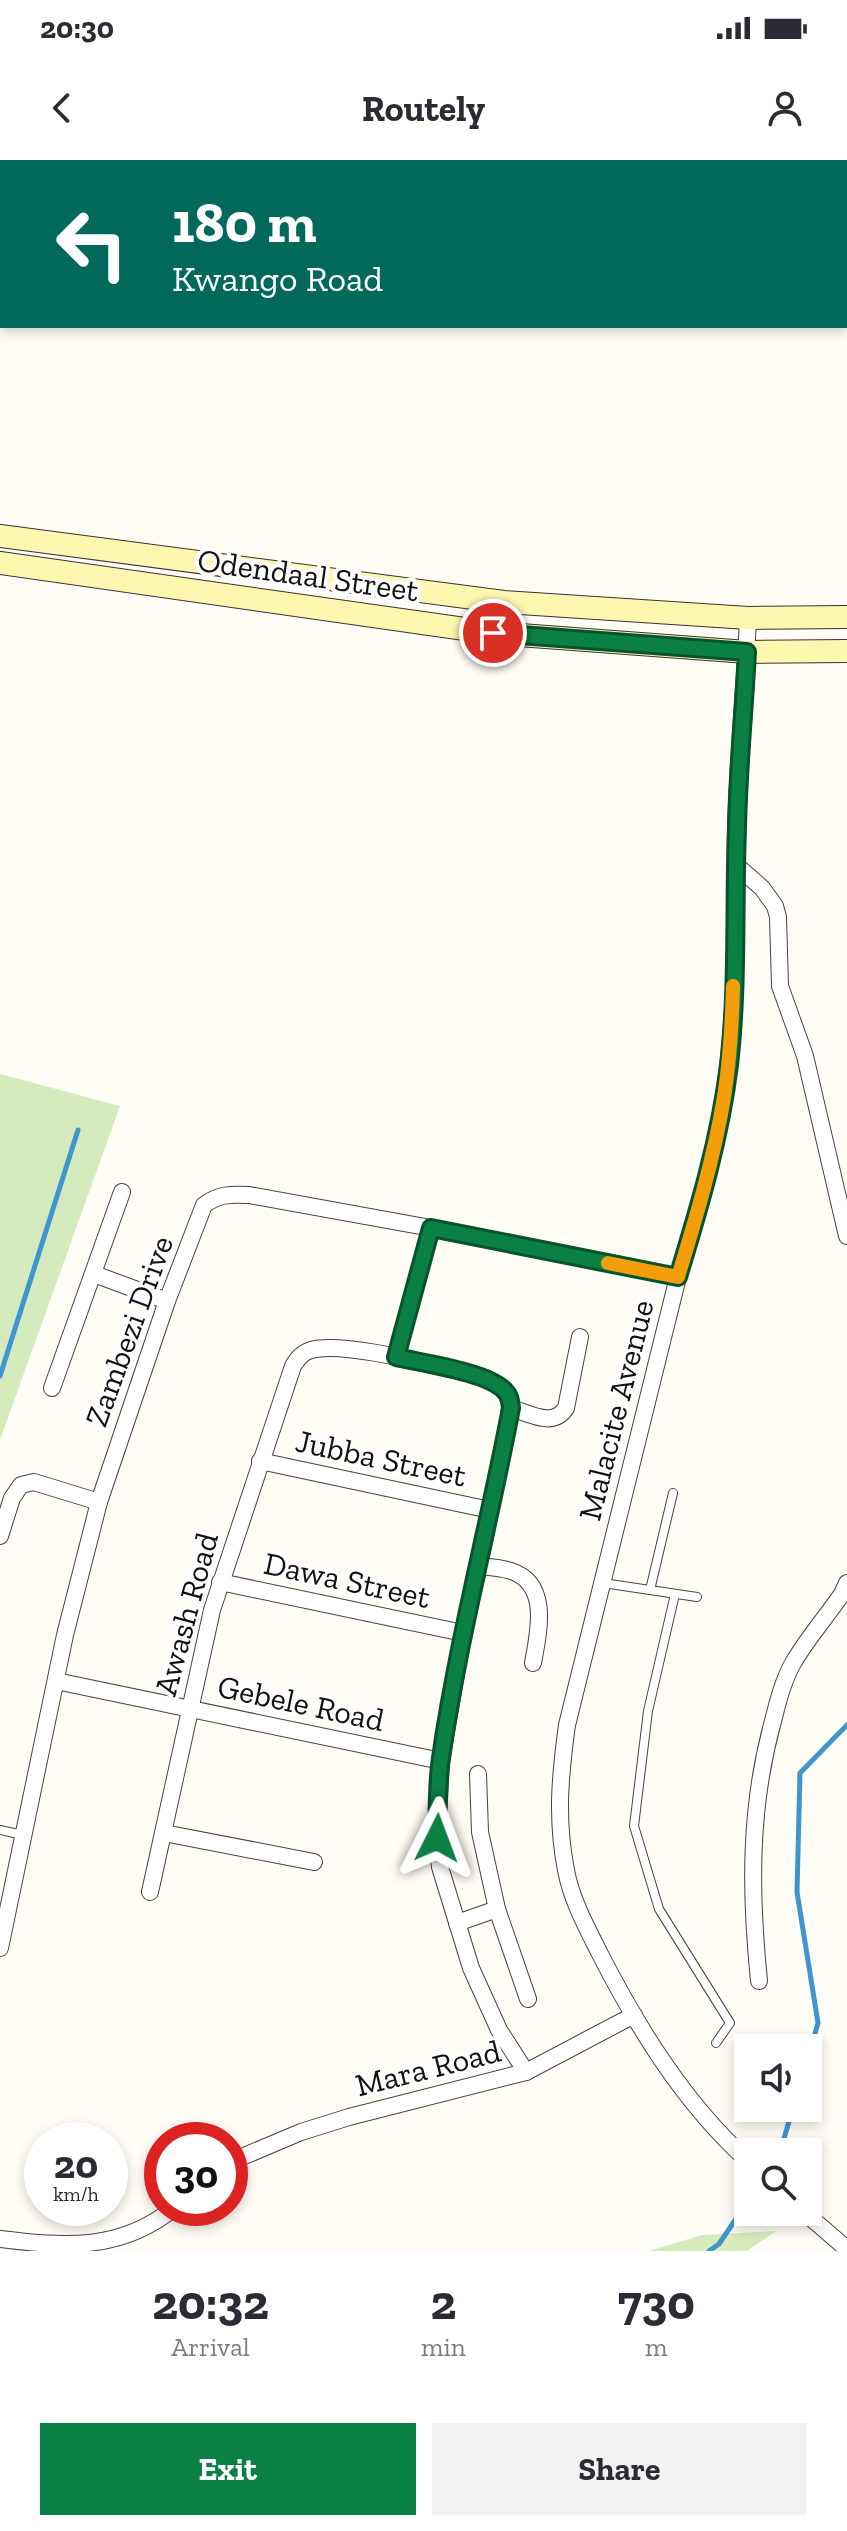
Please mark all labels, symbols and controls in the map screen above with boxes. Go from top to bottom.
text: 20:30 [40,10,114,46]
icon: back [40,86,84,130]
icon: person [763,86,807,130]
text: Routely [362,87,485,130]
text: 180 m [172,189,317,256]
icon: left [40,192,144,296]
text: Kwango Road [172,257,383,300]
street label: Odendaal Street [195,541,421,609]
pin [459,599,527,667]
icon: arrive [471,611,515,655]
street label: Zambezi Drive [77,1230,181,1432]
street label: Malacite Avenue [570,1296,662,1524]
street label: Jubba Street [292,1421,470,1495]
street label: Awash Road [146,1528,226,1700]
street label: Dawa Street [260,1544,434,1616]
street label: Gebele Road [214,1667,388,1739]
position arrow [395,1796,479,1880]
street label: Mara Road [351,2032,505,2104]
map controls [734,2034,822,2226]
button: sound [734,2034,822,2122]
speed limit sign: 30 [144,2122,248,2226]
button: search [734,2138,822,2226]
text: 20 [54,2140,98,2188]
text: km/h [53,2182,99,2206]
text: 20:32 [152,2274,269,2331]
text: 2 [430,2274,456,2331]
text: 730 [618,2274,695,2331]
text: Arrival [171,2331,250,2363]
text: min [421,2331,466,2363]
text: m [645,2331,668,2363]
button: Exit [40,2423,416,2515]
button: Share [432,2423,807,2515]

